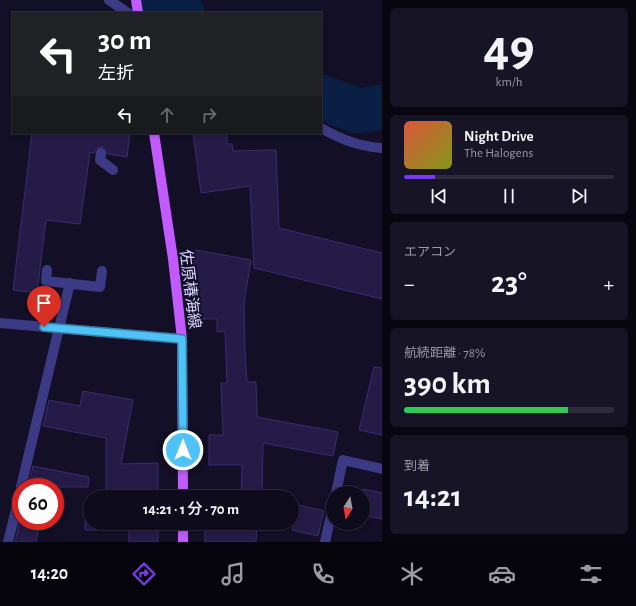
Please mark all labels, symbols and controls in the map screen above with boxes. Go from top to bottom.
text: 49 [483,23,535,75]
text: 30 m [98,27,151,55]
icon: left [32,28,84,80]
text: 左折 [98,65,134,83]
text: km/h [496,76,522,89]
icon: left [114,104,136,126]
icon: ahead [156,104,178,126]
icon: right [198,104,220,126]
text: Night Drive [464,129,534,144]
text: The Halogens [464,147,533,160]
icon: previous [428,185,450,207]
icon: pause [498,185,520,207]
icon: next [568,185,590,207]
text: エアコン [404,246,456,259]
street label: 佐原椿海線 [177,248,204,330]
text: 23° [491,268,527,298]
text: − [404,273,415,295]
text: + [603,273,614,295]
pin [27,286,61,327]
icon: arrive [33,292,55,314]
text: 航続距離 · 78% [404,347,486,360]
text: 390 km [404,369,491,399]
position arrow [162,429,204,471]
text: 到着 [404,460,430,473]
speed limit sign: 60 [12,478,64,530]
text: 14:21 [404,482,462,512]
north arrow [326,486,370,530]
map controls [326,486,370,530]
text: 14:21 · 1 分 · 70 m [143,502,239,517]
icon: directions [130,560,158,588]
icon: music [219,560,247,588]
icon: phone [309,560,337,588]
icon: climate [398,560,426,588]
icon: car [488,560,516,588]
icon: filters [577,560,605,588]
text: 14:20 [31,565,68,583]

